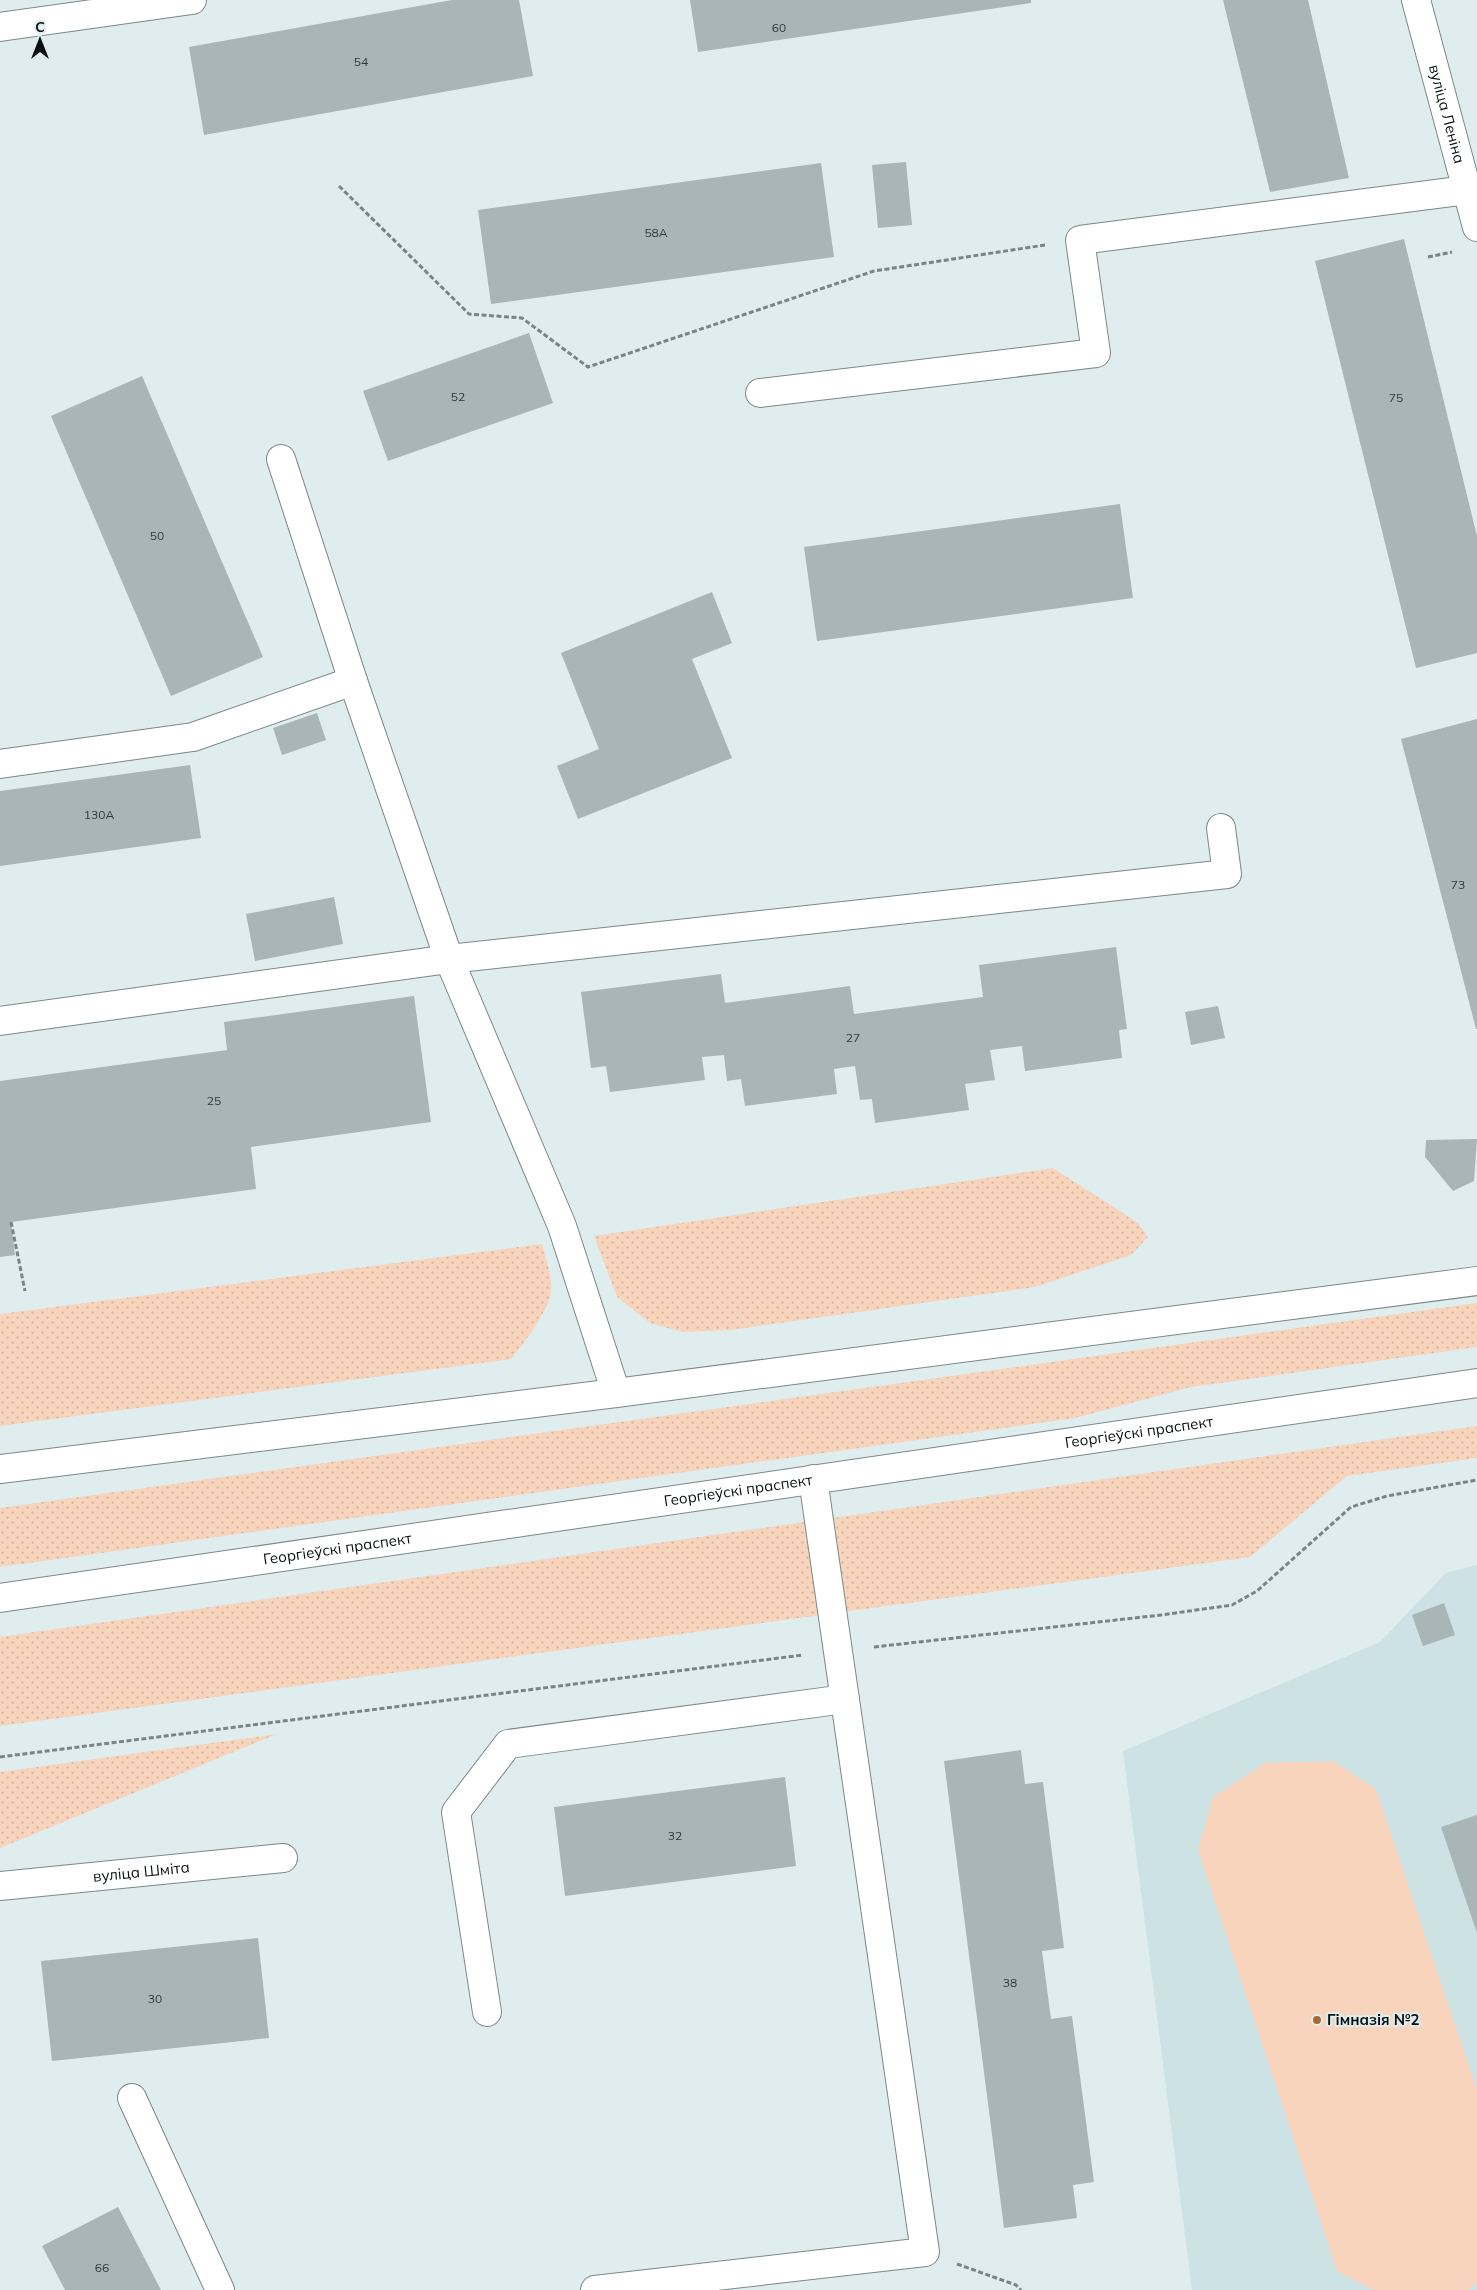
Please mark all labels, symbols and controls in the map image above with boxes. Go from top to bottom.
north arrow [15,15,65,65]
text: С [35,18,45,36]
house number: 60 [772,20,786,35]
house number: 54 [354,54,368,69]
street label: вуліца Леніна [1425,62,1469,165]
house number: 58А [644,225,668,240]
house number: 52 [451,389,465,404]
house number: 75 [1389,390,1403,405]
house number: 50 [150,528,164,543]
house number: 130А [84,807,114,822]
house number: 73 [1451,877,1465,892]
house number: 27 [846,1030,860,1045]
house number: 25 [207,1093,221,1108]
street label: Георгіеўскі праспект [1063,1411,1215,1452]
street label: Георгіеўскі праспект [663,1470,814,1510]
street label: Георгіеўскі праспект [262,1528,413,1569]
house number: 32 [668,1828,682,1843]
street label: вуліца Шміта [92,1857,190,1886]
house number: 38 [1003,1975,1017,1990]
house number: 30 [148,1991,162,2006]
place label: Гімназія №2 [1327,2010,1419,2029]
marker: Гімназія №2 [1311,2014,1323,2026]
house number: 66 [95,2260,109,2275]

